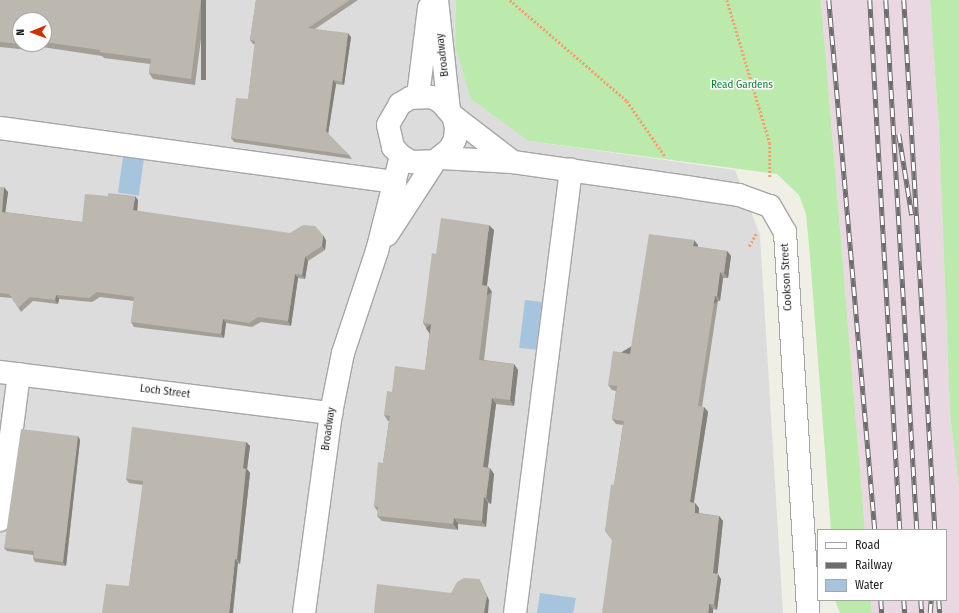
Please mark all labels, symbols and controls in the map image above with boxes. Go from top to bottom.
north arrow [12,12,52,52]
text: N [14,29,27,36]
street label: Broadway [434,33,452,77]
park label: Read Gardens [711,78,773,92]
street label: Cookson Street [779,243,795,311]
street label: Loch Street [139,382,191,402]
street label: Broadway [319,406,339,452]
legend [817,529,947,601]
text: Road [855,538,880,552]
text: Railway [855,558,892,572]
text: Water [855,578,883,592]

